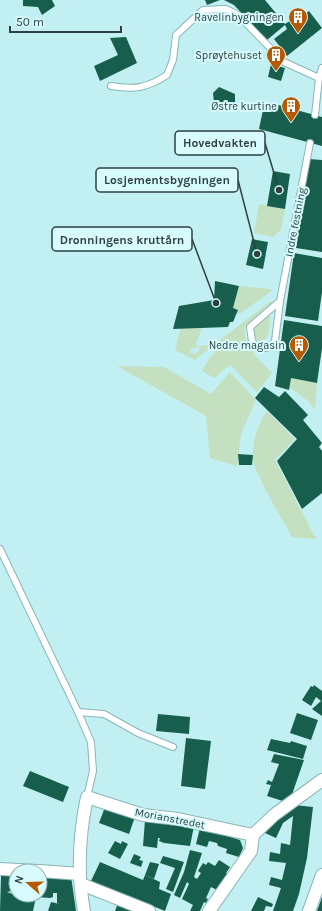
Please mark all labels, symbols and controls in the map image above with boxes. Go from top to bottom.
building icon: Ravelinbygningen [287,6,309,34]
scale bar [10,8,121,34]
place label: Ravelinbygningen [194,11,284,24]
text: 50 m [16,15,44,29]
building icon: Sprøytehuset [265,44,287,72]
place label: Sprøytehuset [195,49,262,62]
building icon: Østre kurtine [280,95,302,123]
place label: Østre kurtine [211,100,277,113]
callout: Hovedvakten [175,131,265,155]
text: Hovedvakten [183,136,257,150]
callout: Losjementsbygningen [96,168,238,192]
text: Losjementsbygningen [104,173,230,187]
street label: Indre festning [282,185,309,258]
callout: Dronningens kruttårn [52,227,192,251]
text: Dronningens kruttårn [60,233,184,247]
building icon: Nedre magasin [288,334,310,362]
place label: Nedre magasin [209,339,285,352]
street label: Morianstredet [134,805,206,832]
north arrow [8,863,48,903]
text: N [12,874,27,886]

